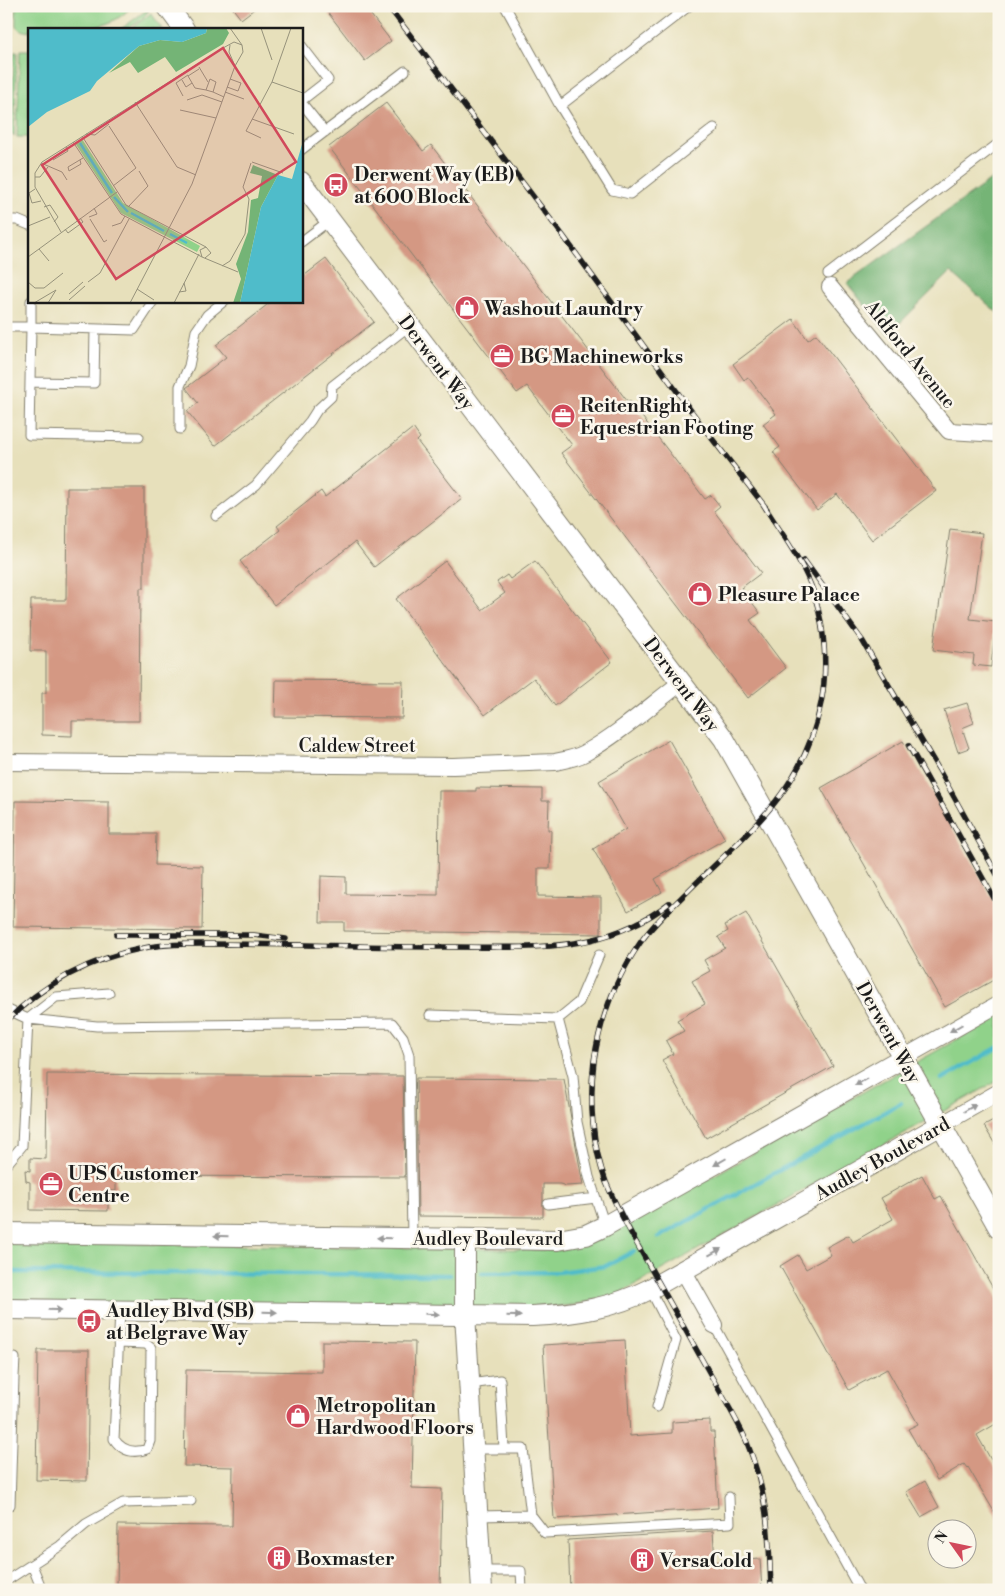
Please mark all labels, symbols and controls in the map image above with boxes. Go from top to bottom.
inset map [28,28,302,302]
place label: Derwent Way (EB) at 600 Block [354,163,514,209]
bus stop icon: Derwent Way (EB) at 600 Block [323,172,349,198]
shop icon: Washout Laundry [454,295,480,321]
street label: Aldford Avenue [859,295,961,413]
place label: Washout Laundry [483,297,643,321]
street label: Derwent Way [393,310,480,415]
office icon: BG Machineworks [489,343,515,369]
place label: BG Machineworks [520,345,683,369]
place label: ReitenRight Equestrian Footing [580,394,754,440]
office icon: ReitenRight Equestrian Footing [550,403,576,429]
shop icon: Pleasure Palace [687,581,713,607]
place label: Pleasure Palace [718,583,860,607]
street label: Derwent Way [638,632,725,737]
street label: Caldew Street [298,734,416,758]
street label: Derwent Way [850,977,926,1088]
one-way arrow [950,1023,963,1032]
one-way arrow [855,1077,868,1086]
one-way arrow [962,1104,977,1112]
street label: Audley Boulevard [810,1112,954,1206]
one-way arrow [713,1158,727,1167]
place label: UPS Customer Centre [68,1162,199,1208]
office icon: UPS Customer Centre [38,1171,64,1197]
street label: Audley Boulevard [412,1227,564,1251]
one-way arrow [213,1232,229,1240]
one-way arrow [376,1234,392,1242]
one-way arrow [708,1248,722,1256]
place label: Audley Blvd (SB) at Belgrave Way [105,1299,254,1345]
one-way arrow [47,1306,63,1314]
bus stop icon: Audley Blvd (SB) at Belgrave Way [76,1308,102,1334]
one-way arrow [262,1308,278,1316]
one-way arrow [425,1310,441,1318]
one-way arrow [506,1312,522,1320]
place label: Metropolitan Hardwood Floors [316,1394,474,1440]
shop icon: Metropolitan Hardwood Floors [285,1403,311,1429]
north arrow [928,1518,978,1568]
text: N [931,1528,953,1547]
building icon: Boxmaster [266,1545,292,1571]
place label: Boxmaster [296,1547,395,1571]
building icon: VersaCold [629,1547,655,1573]
place label: VersaCold [659,1549,752,1573]

